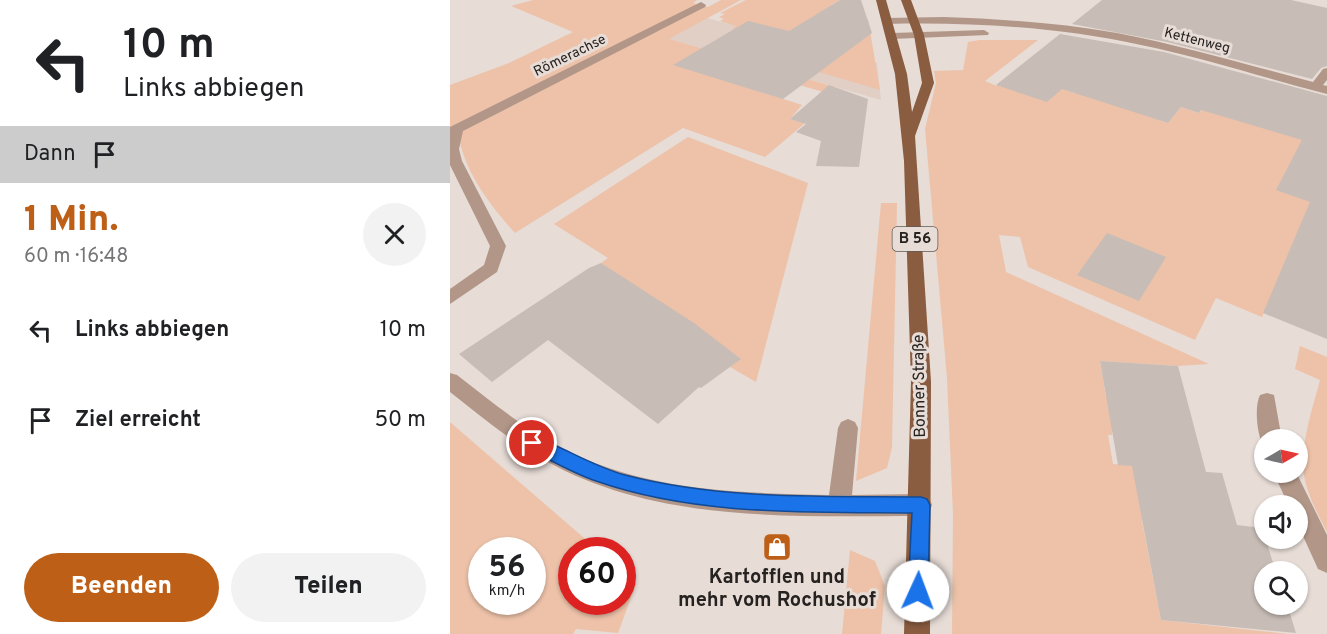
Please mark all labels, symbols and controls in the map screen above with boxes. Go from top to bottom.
text: 10 m [123,20,215,73]
icon: left [24,24,102,102]
street label: Kettenweg [1162,25,1232,57]
street label: Römerachse [531,31,609,81]
text: Links abbiegen [123,72,304,106]
icon: arrive [88,138,121,171]
text: Dann [24,141,76,168]
text: 1 Min. [24,198,119,244]
button: close [363,203,426,266]
road number: B 56 [892,227,938,251]
text: 60 m · 16:48 [24,244,128,270]
icon: left [24,314,57,347]
text: Links abbiegen [75,317,229,344]
text: 10 m [380,317,426,344]
street label: Bonner Straße [909,334,931,438]
icon: arrive [24,404,57,437]
text: Ziel erreicht [75,407,201,434]
text: 50 m [374,407,426,434]
pin [506,417,557,468]
icon: arrive [515,426,548,459]
north arrow [1254,429,1308,483]
map controls [1254,429,1308,615]
button: sound [1254,495,1308,549]
shop icon: Kartofflen und mehr vom Rochushof [761,531,793,563]
speed limit sign: 60 [558,537,636,615]
text: 56 [489,550,525,587]
button: Beenden [24,553,219,622]
button: Teilen [231,553,426,622]
position arrow [886,559,950,623]
button: search [1254,561,1308,615]
place label: Kartofflen und mehr vom Rochushof [678,565,876,614]
text: km/h [489,582,525,601]

